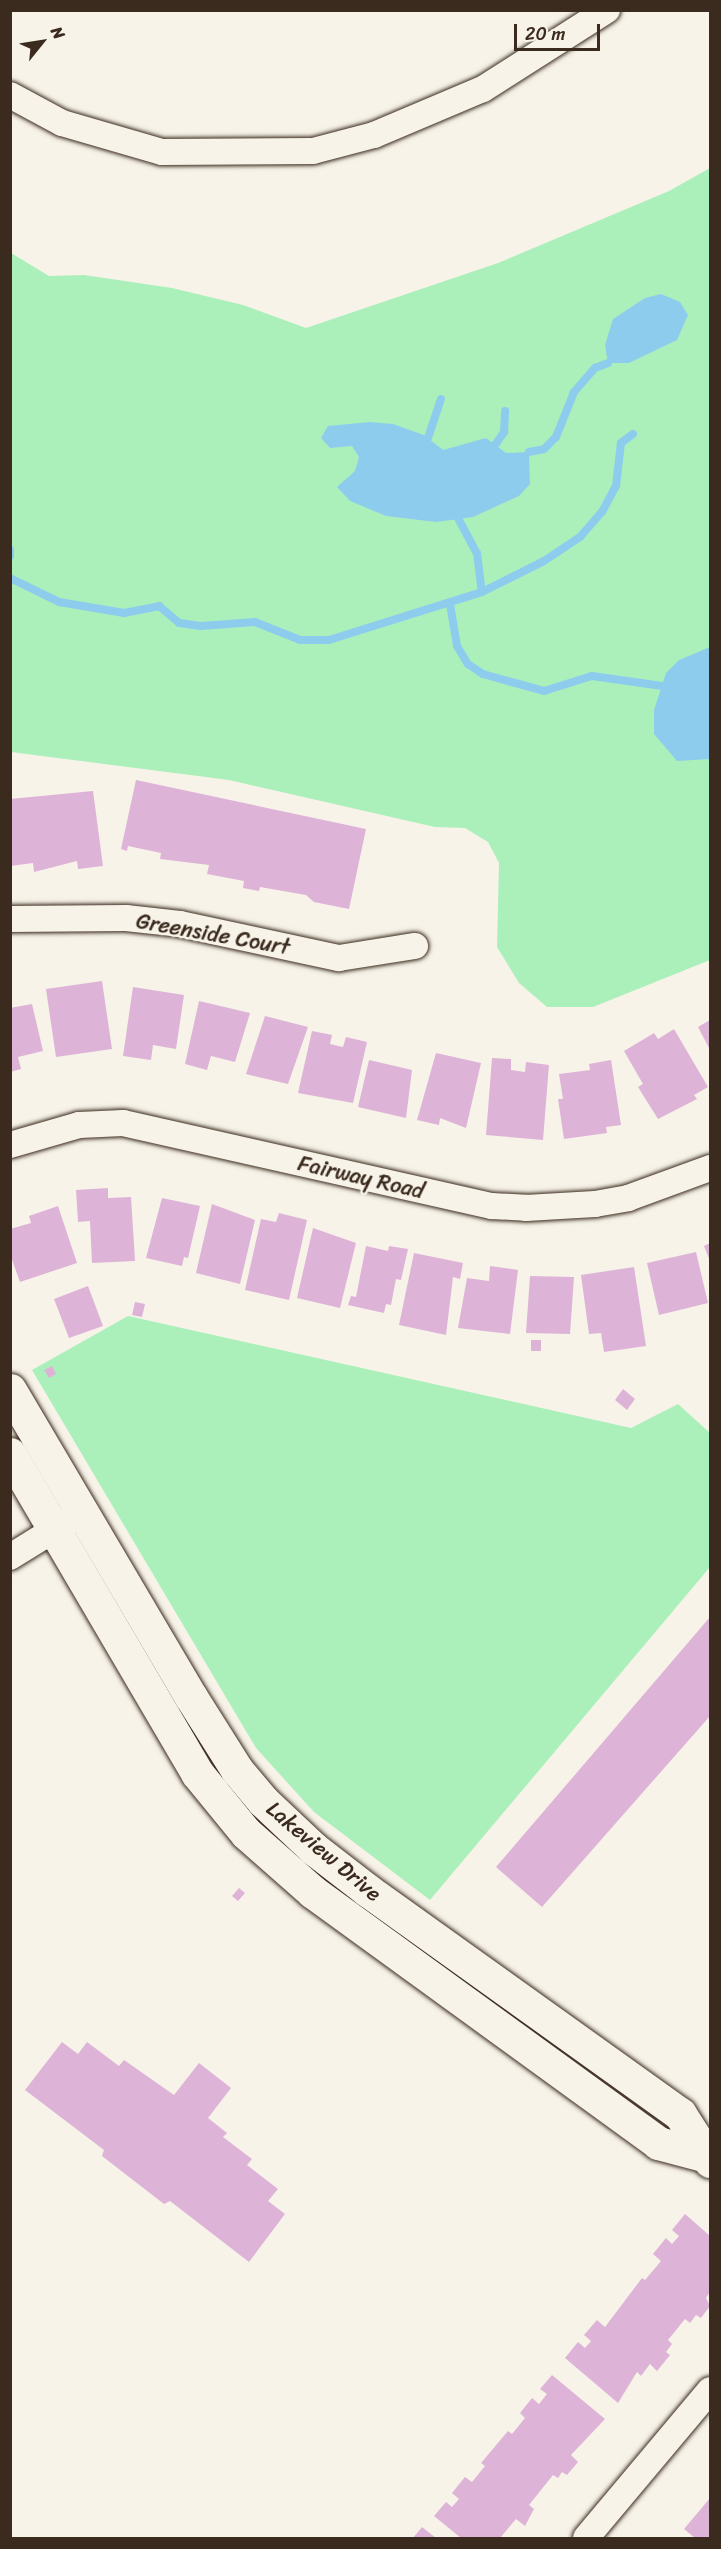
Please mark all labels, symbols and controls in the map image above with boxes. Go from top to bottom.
north arrow [12,12,72,72]
scale bar [517,12,602,50]
text: 20 m [525,18,565,50]
text: N [43,21,73,45]
street label: Greenside Court [134,907,292,961]
street label: Fairway Road [295,1150,427,1204]
street label: Lakeview Drive [261,1795,387,1907]

